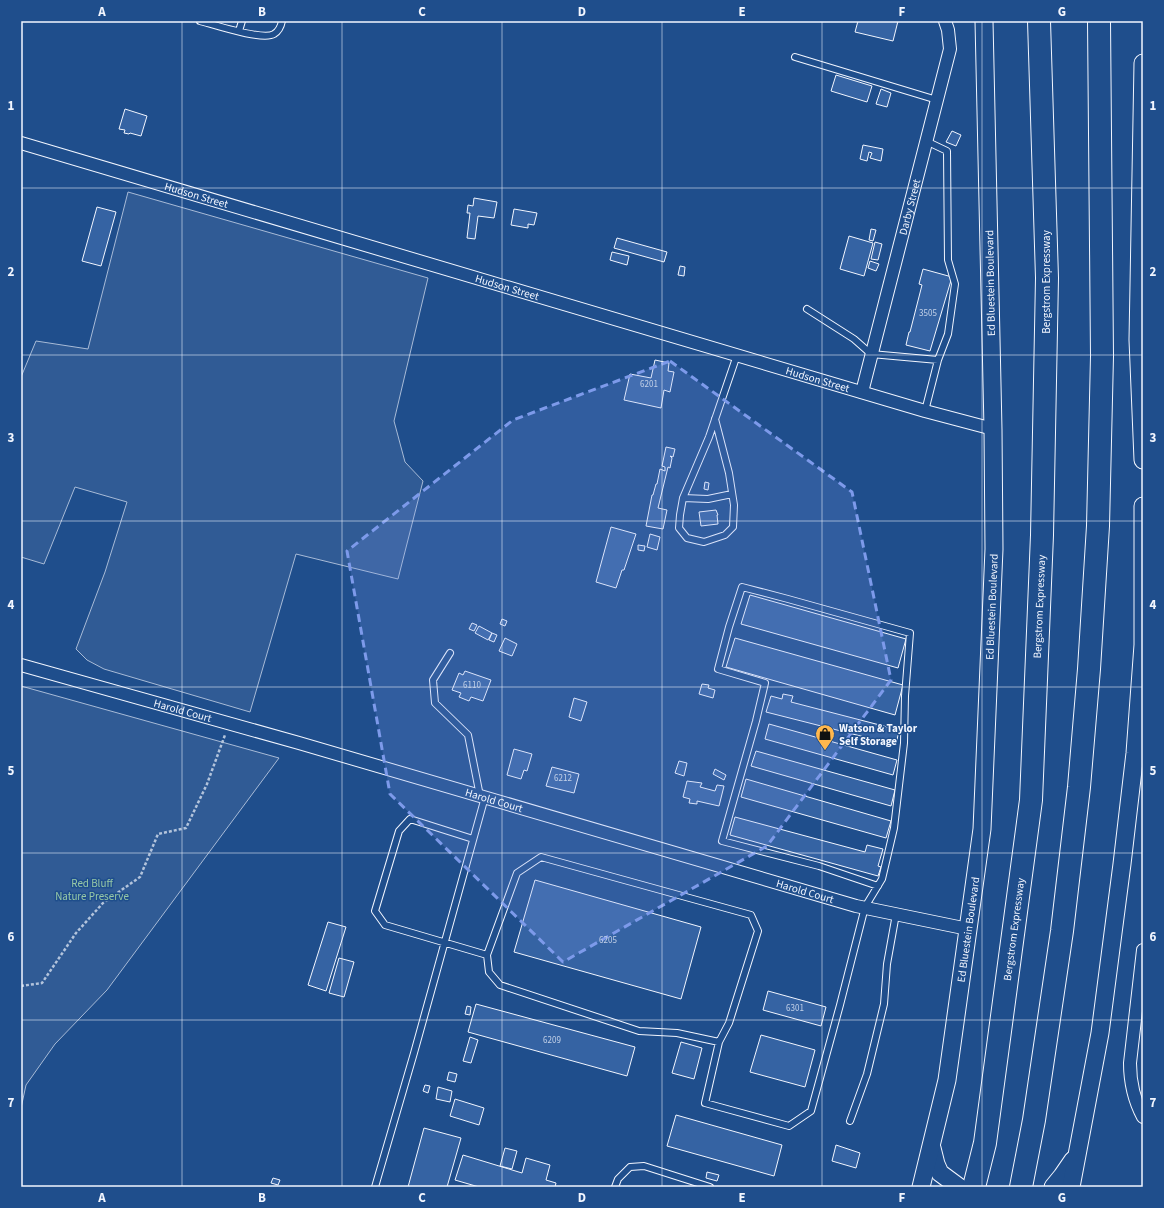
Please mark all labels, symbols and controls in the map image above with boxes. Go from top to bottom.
text: A [97,3,106,21]
text: B [258,3,266,21]
text: C [418,3,426,21]
text: D [578,3,586,21]
text: E [738,3,746,21]
text: F [899,3,906,21]
text: G [1058,3,1066,21]
text: 1 [8,97,15,115]
text: 1 [1150,97,1157,115]
street label: Darby Street [896,177,924,237]
street label: Hudson Street [163,179,230,212]
street label: Ed Bluestein Boulevard [982,230,999,336]
street label: Bergstrom Expressway [1039,230,1054,334]
text: 2 [8,263,15,281]
text: 2 [1150,263,1157,281]
street label: Hudson Street [473,271,541,304]
house number: 3505 [919,307,937,320]
street label: Hudson Street [784,363,851,396]
house number: 6201 [640,378,658,391]
text: 3 [8,429,15,447]
text: 3 [1150,429,1157,447]
street label: Ed Bluestein Boulevard [982,553,1002,660]
street label: Bergstrom Expressway [1030,554,1049,659]
text: 4 [8,596,15,614]
text: 4 [1150,596,1157,614]
house number: 6110 [463,679,481,692]
street label: Harold Court [152,696,213,726]
place label: Watson & Taylor Self Storage [839,721,918,749]
shop icon: Watson & Taylor Self Storage [814,723,836,751]
text: 5 [8,762,15,780]
text: 5 [1150,762,1157,780]
house number: 6212 [554,772,572,785]
street label: Harold Court [463,785,525,816]
park label: Red Bluff Nature Preserve [55,876,129,904]
street label: Harold Court [774,876,836,907]
street label: Ed Bluestein Boulevard [954,876,983,983]
street label: Bergstrom Expressway [1000,877,1028,982]
text: 6 [8,928,15,946]
text: 6 [1150,928,1157,946]
house number: 6205 [599,934,617,947]
house number: 6301 [786,1002,804,1015]
house number: 6209 [543,1034,561,1047]
text: 7 [8,1094,15,1112]
text: 7 [1150,1094,1157,1112]
text: A [97,1189,106,1207]
text: B [258,1189,266,1207]
text: C [418,1189,426,1207]
text: D [578,1189,586,1207]
text: E [738,1189,746,1207]
text: F [899,1189,906,1207]
text: G [1058,1189,1066,1207]

